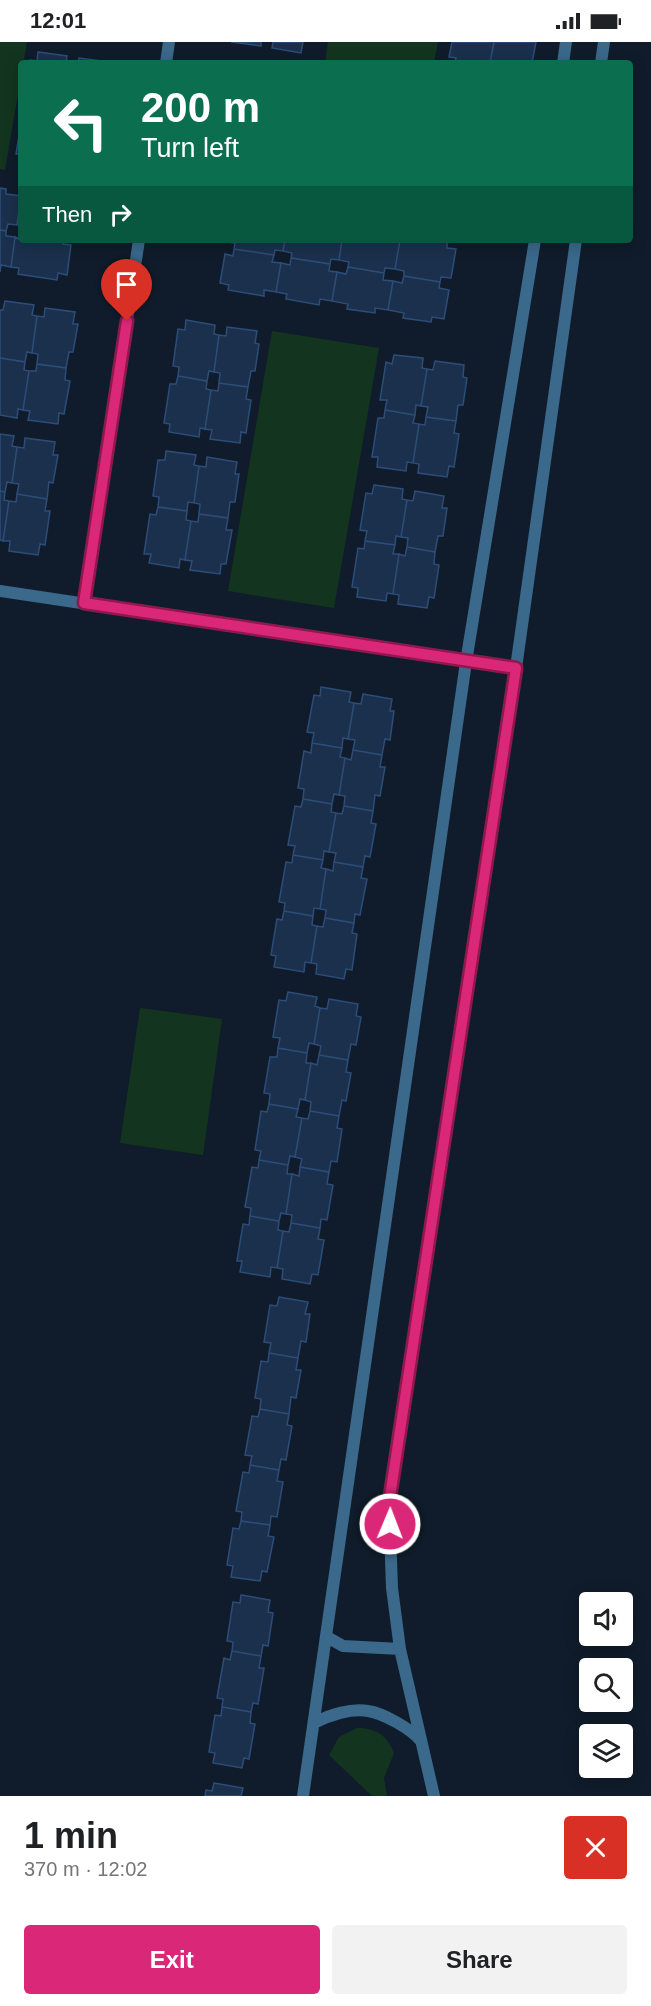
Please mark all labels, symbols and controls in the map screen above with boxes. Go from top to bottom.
text: 12:01 [30,8,86,33]
icon: left [42,84,120,162]
text: 200 m [141,84,260,131]
text: Turn left [141,133,239,163]
icon: right [104,198,137,231]
text: Then [42,202,92,227]
pin [101,259,152,321]
icon: arrive [110,268,143,301]
position arrow [358,1492,422,1556]
map controls [579,1592,633,1778]
button: sound [579,1592,633,1646]
button: search [579,1658,633,1712]
button: layers [579,1724,633,1778]
text: 1 min [24,1815,118,1856]
button: close [564,1816,627,1879]
text: 370 m · 12:02 [24,1858,147,1880]
button: Exit [24,1925,320,1994]
button: Share [332,1925,627,1994]

